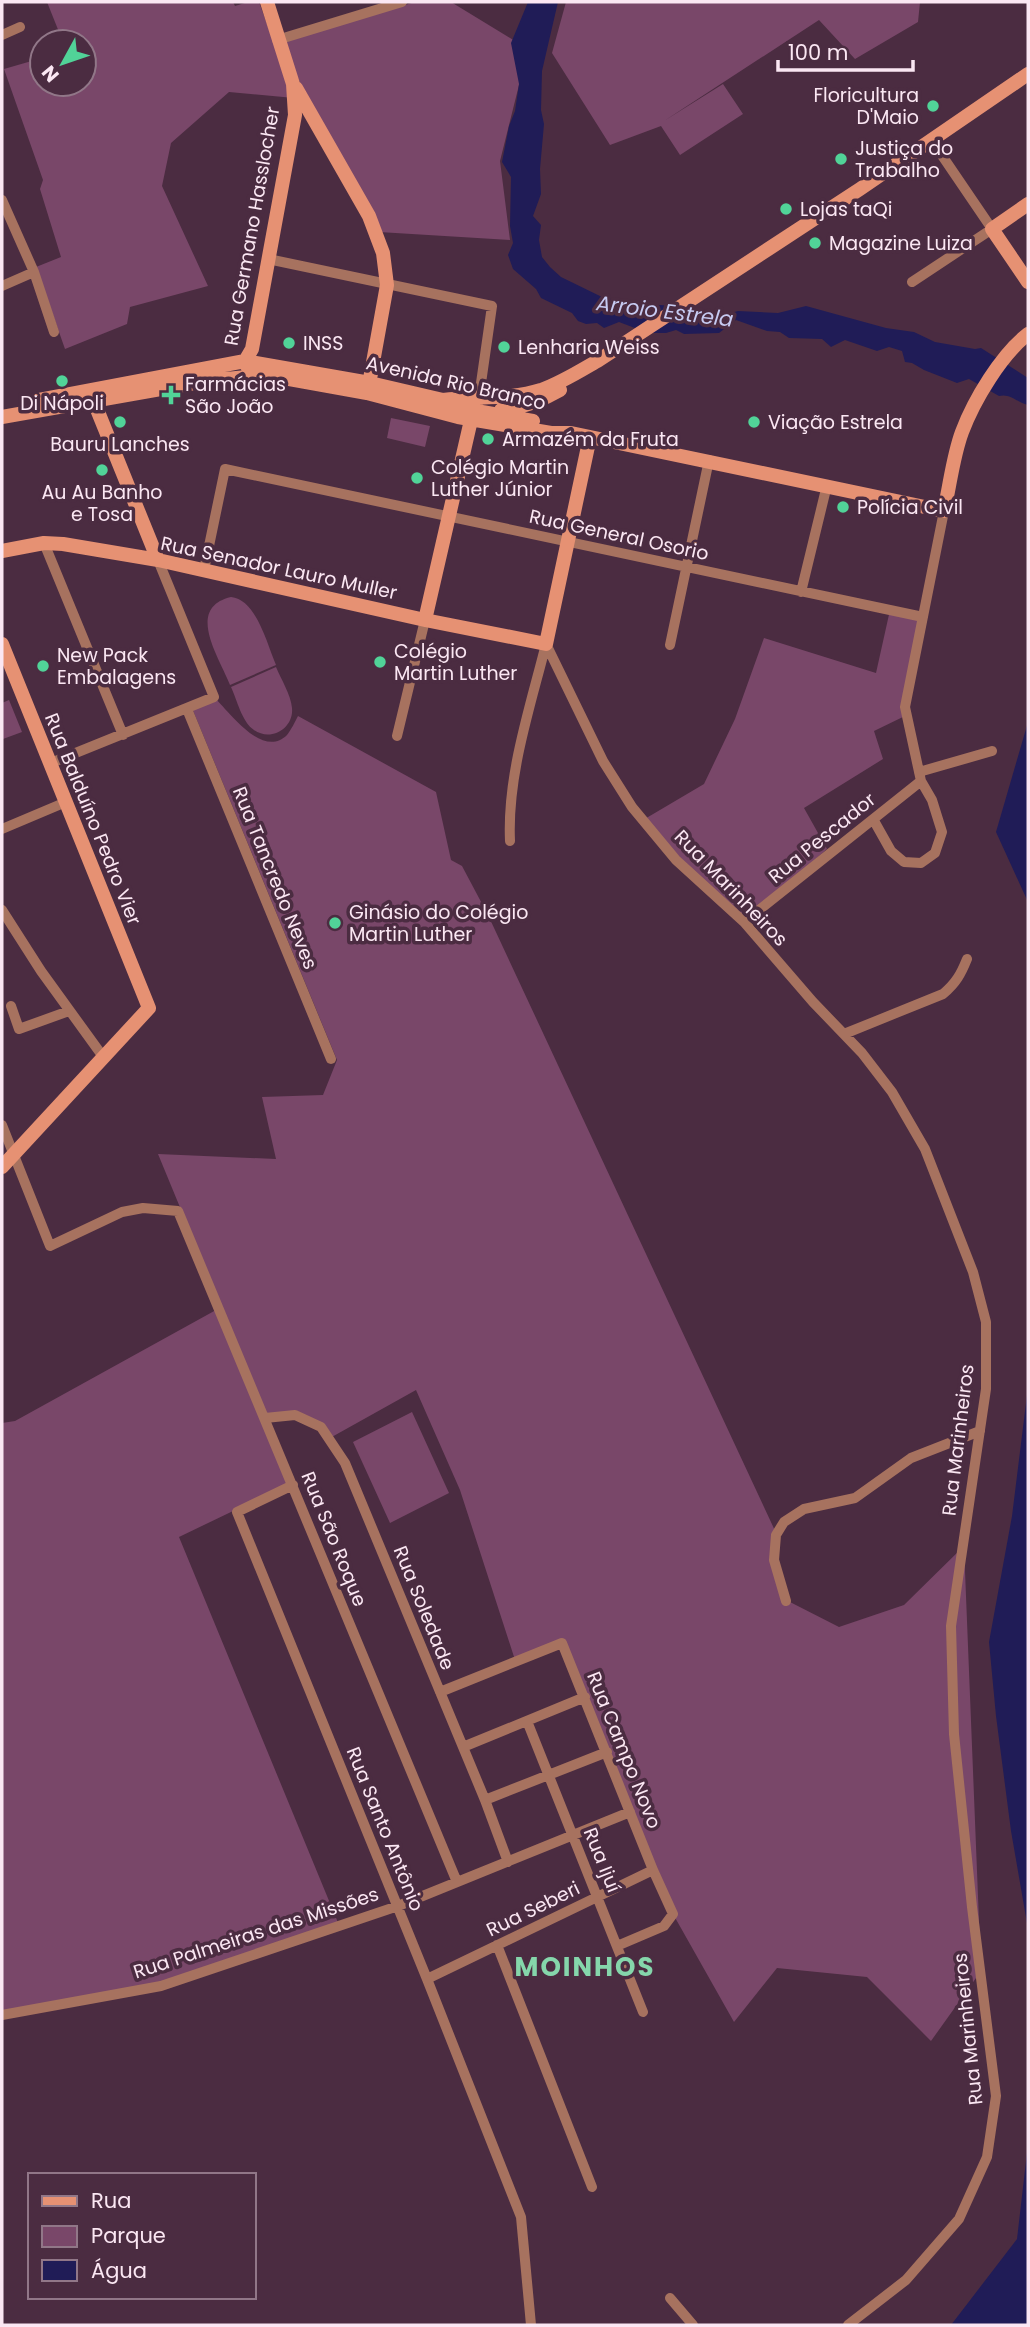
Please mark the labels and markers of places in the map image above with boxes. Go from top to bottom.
place label: Floricultura D'Maio [813,82,919,131]
marker: Floricultura D'Maio [925,98,941,114]
place label: Justiça do Trabalho [855,135,953,184]
marker: Justiça do Trabalho [833,151,849,167]
place label: Lojas taQi [800,196,892,223]
marker: Lojas taQi [778,201,794,217]
place label: Magazine Luiza [829,230,973,257]
marker: Magazine Luiza [807,235,823,251]
place label: INSS [303,330,343,357]
place label: Lenharia Weiss [518,334,660,361]
marker: INSS [281,335,297,351]
marker: Lenharia Weiss [496,339,512,355]
place label: Farmácias São João [185,371,286,420]
marker: Di Nápoli [54,373,70,389]
marker: Farmácias São João [163,387,179,403]
place label: Di Nápoli [20,390,104,417]
place label: Viação Estrela [768,409,903,436]
marker: Bauru Lanches [112,414,128,430]
marker: Viação Estrela [746,414,762,430]
place label: Armazém da Fruta [502,426,679,453]
place label: Bauru Lanches [50,431,190,458]
marker: Armazém da Fruta [480,431,496,447]
place label: Colégio Martin Luther Júnior [431,454,569,503]
marker: Au Au Banho e Tosa [94,462,110,478]
marker: Colégio Martin Luther Júnior [409,470,425,486]
place label: Au Au Banho e Tosa [41,479,163,528]
place label: Polícia Civil [857,494,963,521]
marker: Polícia Civil [835,499,851,515]
place label: Colégio Martin Luther [394,638,517,687]
place label: New Pack Embalagens [57,642,176,691]
marker: Colégio Martin Luther [372,654,388,670]
marker: New Pack Embalagens [35,658,51,674]
place label: Ginásio do Colégio Martin Luther [349,899,528,948]
marker: Ginásio do Colégio Martin Luther [327,915,343,931]

